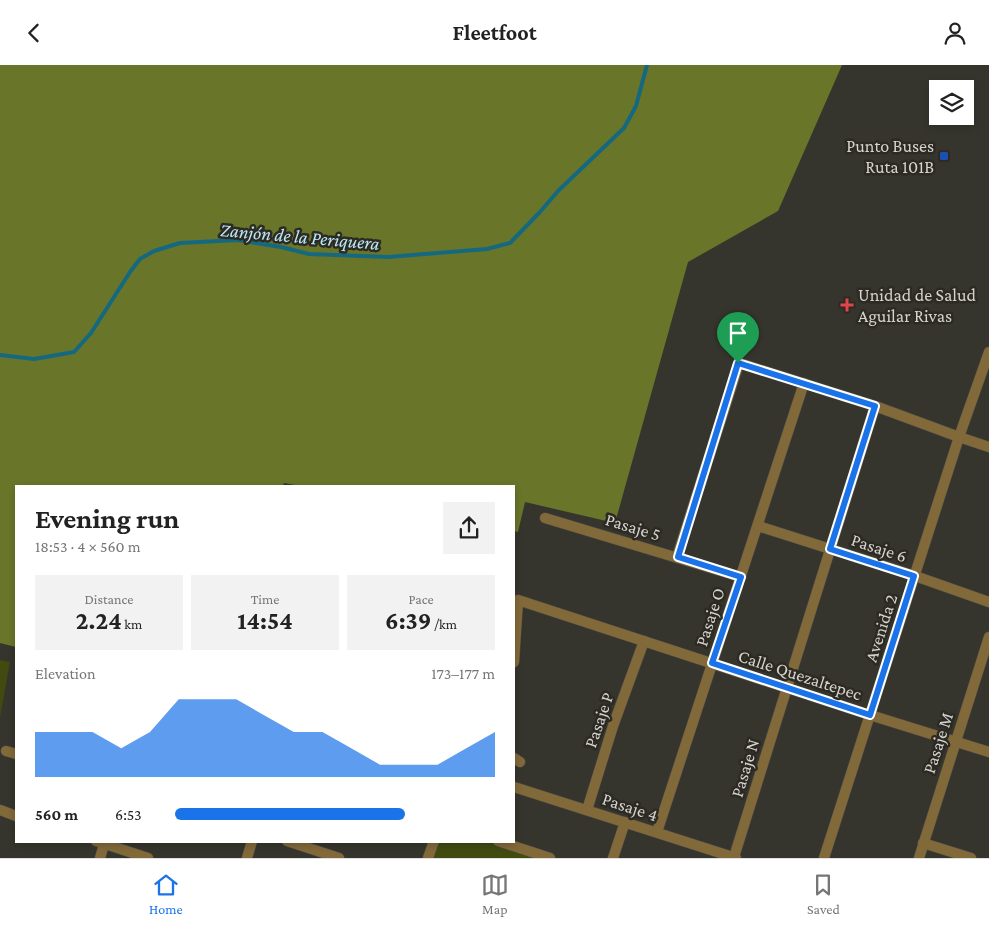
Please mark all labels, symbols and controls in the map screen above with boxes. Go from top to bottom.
icon: back [20,19,48,47]
icon: person [941,19,969,47]
text: Fleetfoot [452,20,537,45]
map controls [929,80,974,125]
button: layers [929,80,974,125]
place label: Punto Buses Ruta 101B [846,136,934,177]
marker: Punto Buses Ruta 101B [938,150,950,162]
water label: Zanjón de la Periquera [219,219,381,255]
place label: Unidad de Salud Aguilar Rivas [858,285,976,326]
marker: Unidad de Salud Aguilar Rivas [840,298,854,312]
pin [717,312,759,363]
icon: arrive [724,319,752,347]
button: share [443,502,495,554]
text: Evening run [35,503,179,534]
street label: Pasaje 5 [603,509,663,546]
street label: Pasaje 6 [848,530,909,567]
text: 18:53 · 4 × 560 m [35,538,141,555]
street label: Pasaje O [691,585,730,649]
text: Distance [85,591,133,607]
text: Time [251,591,279,607]
text: Pace [408,591,434,607]
street label: Avenida 2 [861,592,901,664]
text: 2.24 [76,607,122,634]
text: 14:54 [237,607,293,634]
text: 6:39 [385,607,431,634]
text: km [122,616,142,632]
text: /km [431,616,457,632]
street label: Calle Quezaltepec [736,646,865,705]
text: Elevation [35,665,96,682]
text: 173–177 m [431,665,495,682]
street label: Pasaje P [580,690,619,751]
street label: Pasaje M [919,710,958,776]
street label: Pasaje N [727,736,764,800]
street label: Pasaje 4 [599,789,660,826]
text: 560 m [35,806,78,823]
text: 6:53 [115,806,142,823]
tab: Home [149,871,183,917]
tab: Map [481,871,509,917]
tab: Saved [807,871,840,917]

